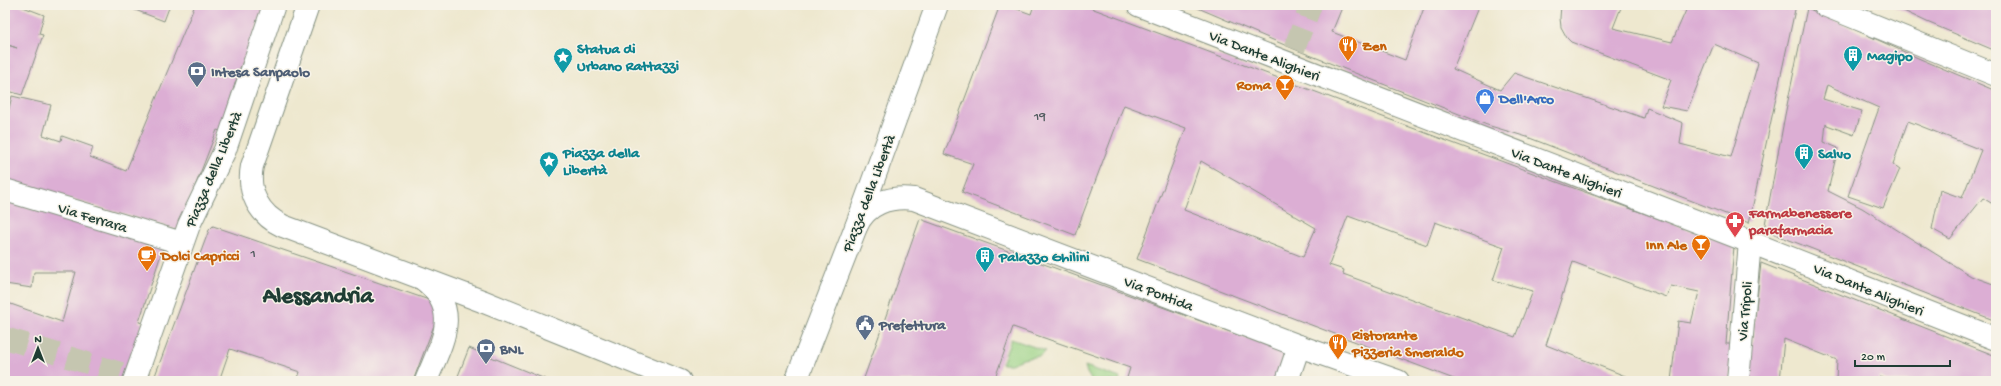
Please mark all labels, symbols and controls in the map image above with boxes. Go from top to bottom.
street label: Via Dante Alighieri [1205,27,1322,86]
restaurant icon: Zen [1337,34,1359,62]
place label: Zen [1362,38,1387,56]
place label: Statua di Urbano Rattazzi [577,41,679,76]
building icon: Magipo [1842,44,1864,72]
place icon: Statua di Urbano Rattazzi [552,46,574,74]
place label: Magipo [1867,48,1913,66]
bank icon: Intesa Sanpaolo [186,60,208,88]
place label: Intesa Sanpaolo [211,64,310,82]
bar icon: Roma [1274,73,1296,101]
place label: Roma [1235,77,1272,95]
shop icon: Dell'Arco [1474,87,1496,115]
place label: Dell'Arco [1497,91,1554,109]
street label: Piazza della Libertà [182,109,248,231]
house number: 19 [1033,110,1046,125]
street label: Piazza della Libertà [839,132,901,256]
building icon: Salvo [1793,142,1815,170]
street label: Via Dante Alighieri [1507,144,1624,203]
place label: Piazza della Libertà [562,145,640,180]
place label: Salvo [1818,146,1851,164]
place icon: Piazza della Libertà [538,150,560,178]
street label: Via Ferrara [55,200,130,238]
place label: Farmabenessere parafarmacia [1748,205,1853,240]
pharmacy icon: Farmabenessere parafarmacia [1724,210,1746,238]
bar icon: Inn Ale [1690,233,1712,261]
place label: Inn Ale [1646,237,1688,255]
cafe icon: Dolci Capricci [136,244,158,272]
building icon: Palazzo Ghilini [974,245,996,273]
house number: 1 [249,247,256,262]
place label: Dolci Capricci [159,248,240,266]
place label: Palazzo Ghilini [998,249,1090,267]
street label: Via Dante Alighieri [1809,260,1926,321]
street label: Via Pontida [1120,273,1196,317]
street label: Via Tripoli [1734,281,1758,343]
district label: Alessandria [262,284,374,311]
public building icon: Prefettura [854,313,876,341]
place label: Prefettura [878,317,946,335]
place label: Ristorante Pizzeria Smeraldo [1351,327,1464,362]
north arrow [18,328,58,368]
restaurant icon: Ristorante Pizzeria Smeraldo [1327,332,1349,360]
text: N [34,334,42,346]
bank icon: BNL [475,337,497,365]
place label: BNL [499,341,524,359]
scale bar [1855,342,1950,368]
text: 20 m [1861,351,1886,365]

